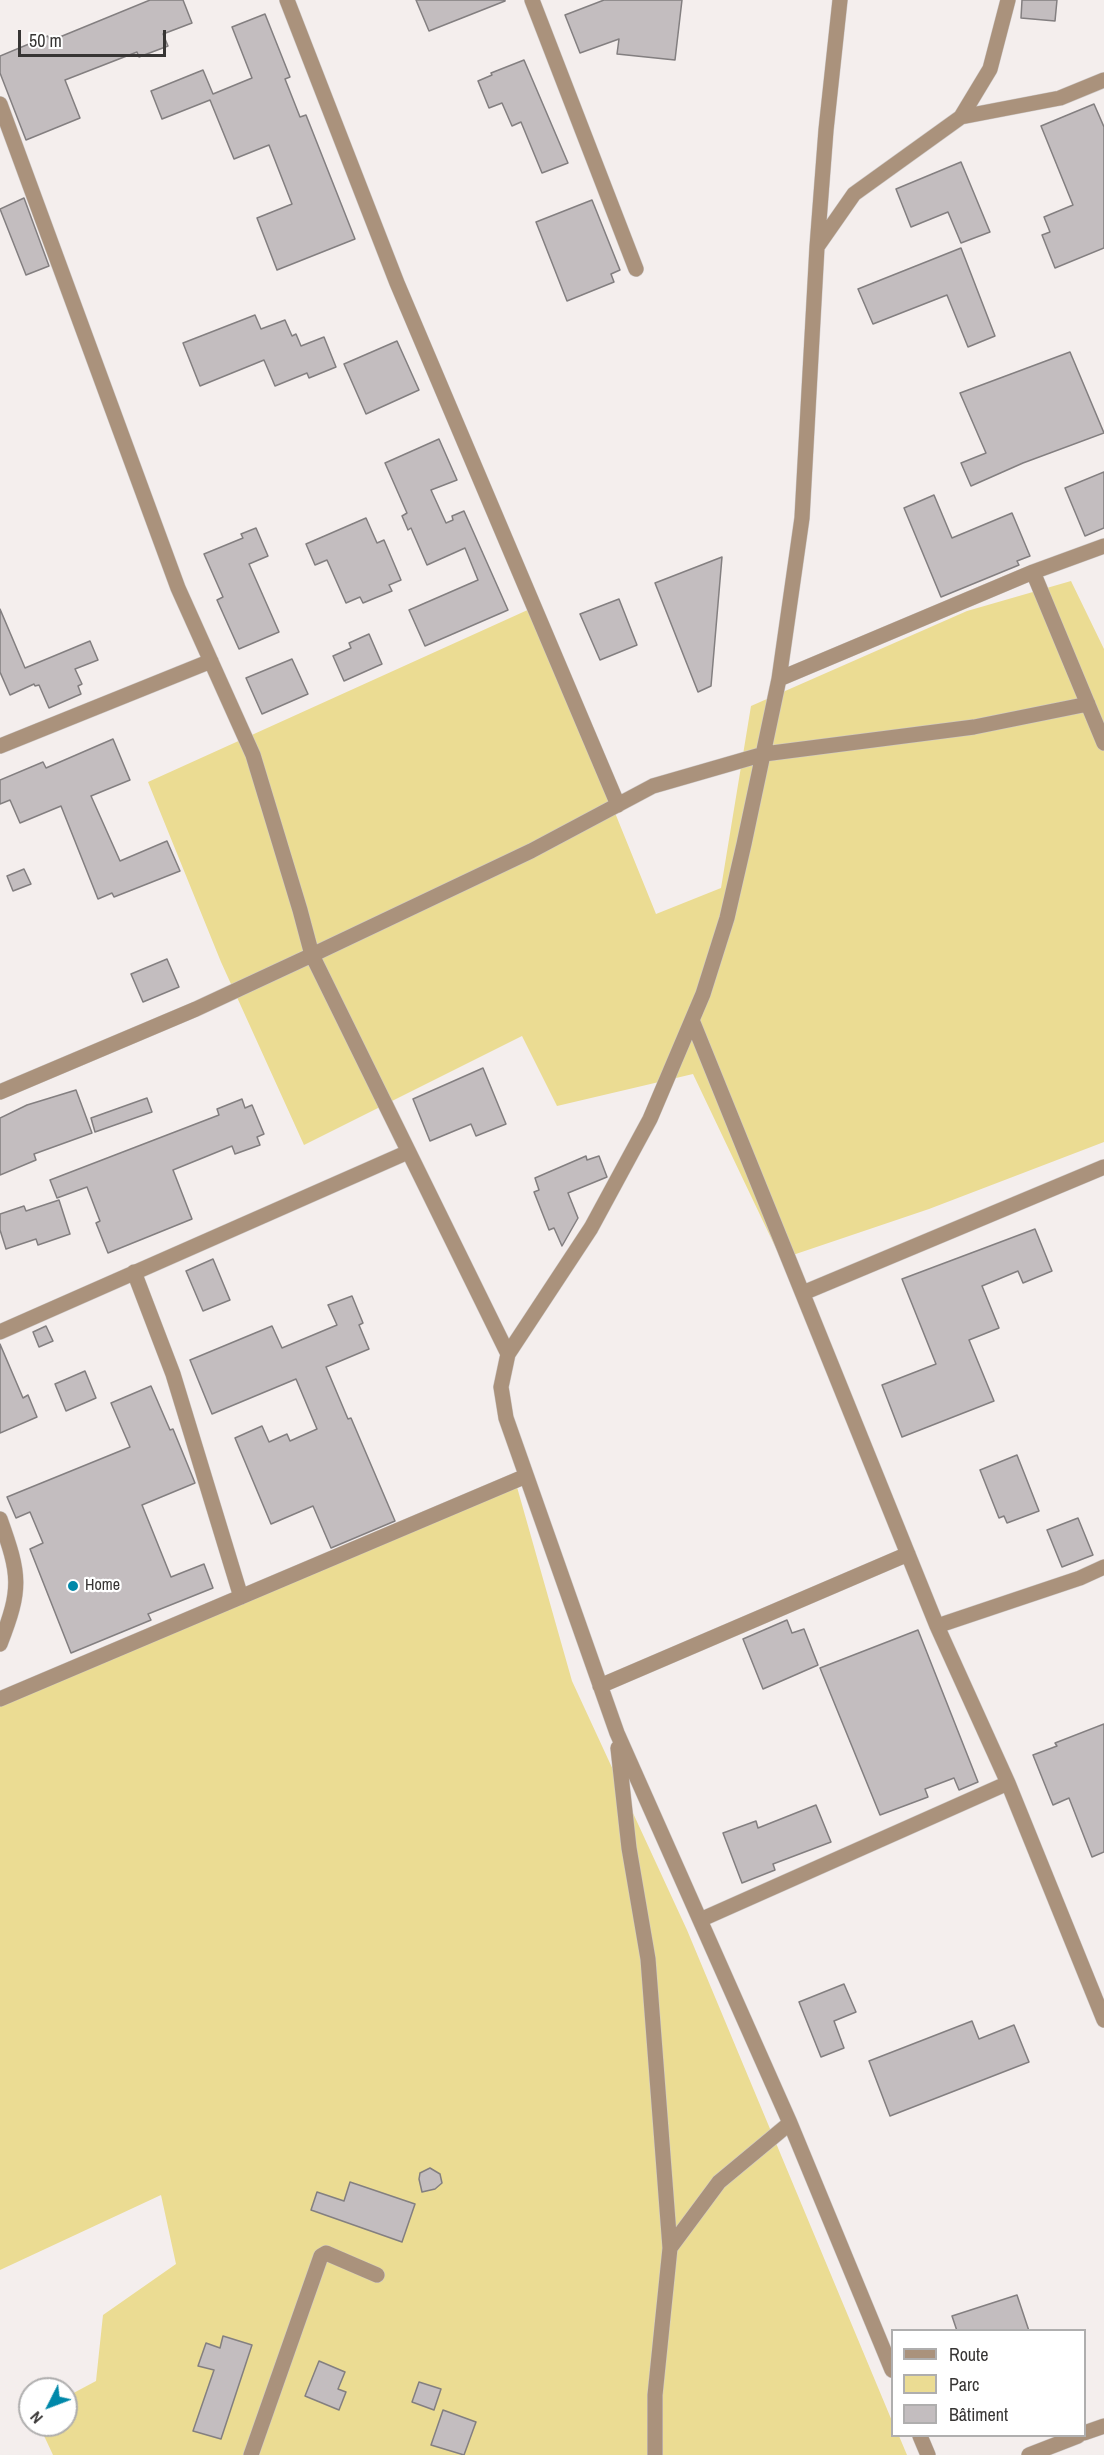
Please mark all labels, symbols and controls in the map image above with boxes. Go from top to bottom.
scale bar [21,18,170,56]
text: 50 m [29,28,62,53]
place label: Home [85,1576,120,1596]
marker: Home [66,1579,80,1593]
legend [891,2329,1086,2437]
text: Route [949,2342,988,2367]
text: Parc [949,2372,979,2397]
north arrow [18,2377,78,2437]
text: Bâtiment [949,2402,1008,2427]
text: N [25,2407,47,2429]

